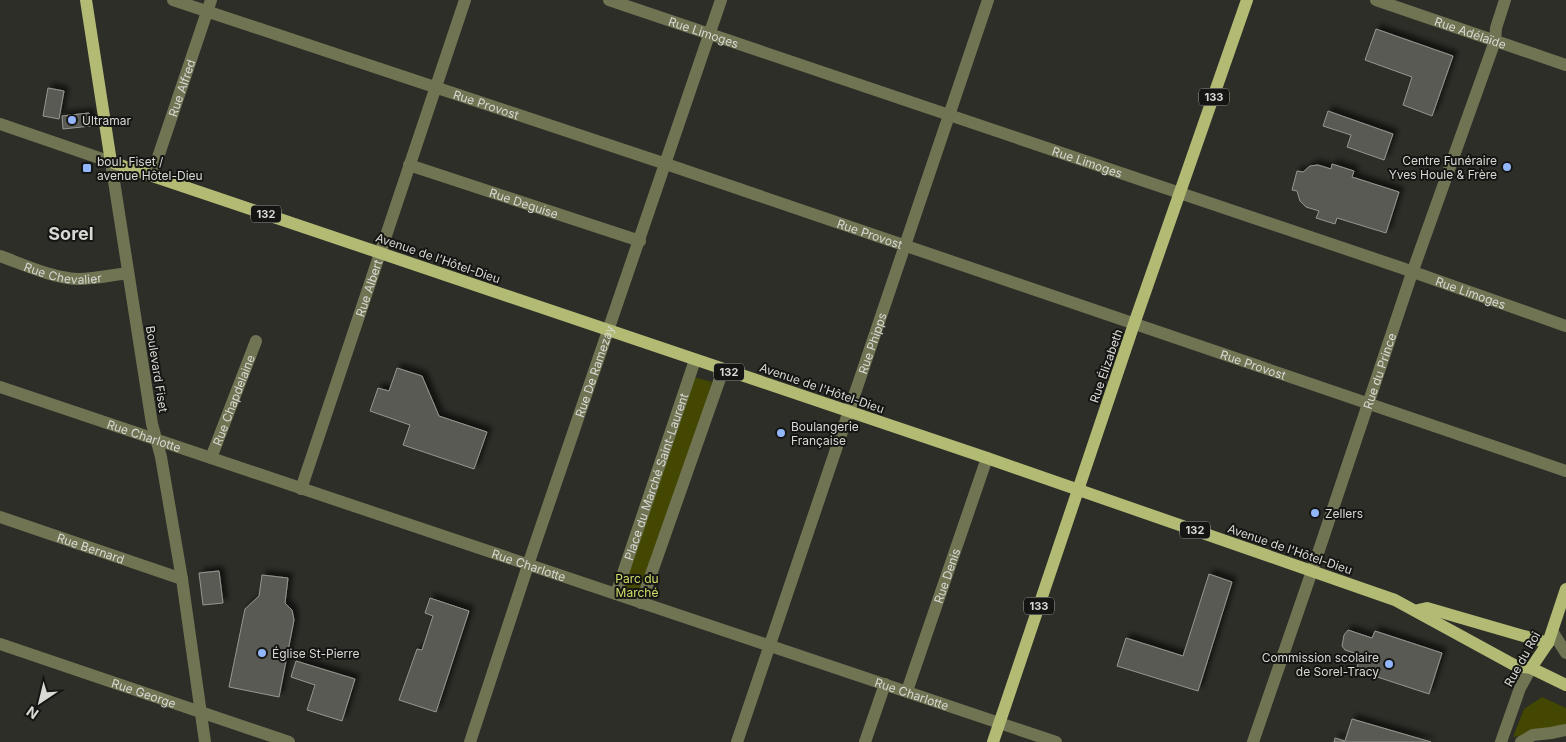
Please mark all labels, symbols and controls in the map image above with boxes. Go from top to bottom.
street label: Rue Limoges [667,13,741,51]
street label: Rue Adélaïde [1433,13,1508,52]
street label: Rue Alfred [165,57,198,118]
street label: Rue Provost [451,86,521,122]
road number: 133 [1199,88,1229,105]
place label: Ultramar [82,113,131,128]
marker: Ultramar [66,114,78,126]
street label: Rue Limoges [1050,143,1125,181]
place label: Centre Funéraire Yves Houle & Frère [1389,153,1497,182]
place label: boul. Fiset / avenue Hôtel-Dieu [97,154,203,183]
marker: Centre Funéraire Yves Houle & Frère [1501,161,1513,173]
marker: boul. Fiset / avenue Hôtel-Dieu [81,162,93,174]
street label: Rue Deguise [488,185,560,221]
road number: 132 [251,205,281,222]
street label: Rue Provost [835,215,905,252]
district label: Sorel [48,223,94,244]
street label: Avenue de l'Hôtel-Dieu [374,230,502,286]
street label: Rue Albert [352,257,385,319]
street label: Rue Chevalier [22,258,103,287]
street label: Rue Limoges [1434,273,1508,312]
street label: Rue Phipps [855,310,889,376]
street label: Rue De Ramezay [572,323,617,419]
street label: Boulevard Fiset [143,325,171,413]
street label: Rue Élizabeth [1086,327,1126,405]
street label: Rue du Prince [1359,331,1399,411]
street label: Rue Provost [1219,346,1288,382]
street label: Rue Chapdelaine [209,353,258,448]
street label: Avenue de l'Hôtel-Dieu [758,360,886,416]
road number: 132 [714,364,744,381]
street label: Place du Marché Saint-Laurent [621,391,691,562]
street label: Rue Charlotte [105,416,183,455]
place label: Boulangerie Française [791,419,859,448]
marker: Boulangerie Française [775,427,787,439]
place label: Zellers [1325,506,1363,521]
marker: Zellers [1309,507,1321,519]
street label: Avenue de l'Hôtel-Dieu [1226,521,1354,577]
road number: 132 [1180,522,1210,538]
street label: Rue Bernard [55,530,127,566]
street label: Rue Charlotte [490,545,568,584]
street label: Rue Denis [930,546,963,605]
park label: Parc du Marché [615,571,659,600]
road number: 133 [1024,598,1054,614]
street label: Rue du Roi [1501,629,1543,689]
place label: Église St-Pierre [272,646,360,661]
marker: Église St-Pierre [256,647,268,659]
place label: Commission scolaire de Sorel-Tracy [1262,650,1379,679]
marker: Commission scolaire de Sorel-Tracy [1383,658,1395,670]
street label: Rue Charlotte [873,674,951,713]
street label: Rue George [110,675,178,711]
north arrow [15,677,65,727]
text: N [23,703,42,723]

